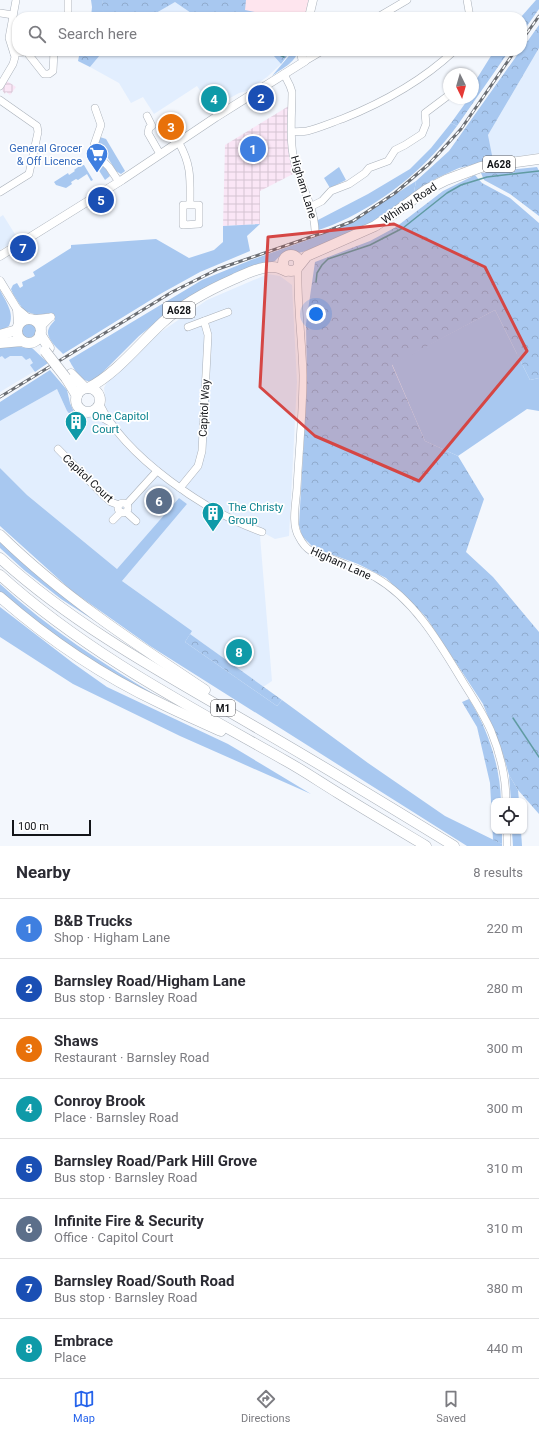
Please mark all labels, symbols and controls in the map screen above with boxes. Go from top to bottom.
search box [12,12,527,56]
icon: search [26,23,48,45]
text: Search here [58,25,137,43]
north arrow [443,68,479,104]
pin: 2 [248,83,274,113]
pin: 4 [201,84,227,114]
pin: 3 [158,112,184,142]
pin: 1 [240,134,266,164]
supermarket icon: General Grocer & Off Licence [84,141,110,174]
place label: General Grocer & Off Licence [9,142,82,168]
street label: Higham Lane [288,154,319,220]
road number: A628 [483,156,515,172]
street label: Whinby Road [379,180,439,227]
pin: 5 [88,185,114,215]
pin: 7 [10,233,36,263]
road number: A628 [163,302,195,318]
your location [306,304,326,324]
street label: Capitol Way [196,378,213,437]
building icon: One Capitol Court [63,409,89,442]
place label: One Capitol Court [92,410,149,436]
street label: Capitol Court [60,452,116,505]
pin: 6 [146,486,172,516]
building icon: The Christy Group [200,500,226,533]
place label: The Christy Group [228,501,284,527]
street label: Higham Lane [308,544,373,583]
pin: 8 [226,637,252,667]
road number: M1 [211,700,235,716]
map controls [491,798,527,834]
button: locate [491,798,527,834]
scale bar [12,818,91,837]
text: 100 m [18,820,49,833]
text: Nearby [16,862,71,882]
text: 8 results [473,865,523,880]
text: B&B Trucks [54,912,133,930]
text: 1 [25,921,33,936]
text: 220 m [486,921,523,936]
text: Shop · Higham Lane [54,930,170,945]
text: Barnsley Road/Higham Lane [54,972,246,990]
text: 2 [25,981,33,996]
text: 280 m [486,981,523,996]
text: Bus stop · Barnsley Road [54,990,197,1005]
text: Shaws [54,1032,98,1050]
text: 3 [25,1041,33,1056]
text: 300 m [486,1041,523,1056]
text: Restaurant · Barnsley Road [54,1050,209,1065]
text: Conroy Brook [54,1092,145,1110]
text: 4 [25,1101,33,1116]
text: 300 m [486,1101,523,1116]
text: Place · Barnsley Road [54,1110,179,1125]
text: Barnsley Road/Park Hill Grove [54,1152,257,1170]
text: 5 [25,1161,33,1176]
text: 310 m [486,1161,523,1176]
text: Bus stop · Barnsley Road [54,1170,197,1185]
text: Infinite Fire & Security [54,1212,204,1230]
text: 6 [25,1221,33,1236]
text: 310 m [486,1221,523,1236]
text: Office · Capitol Court [54,1230,174,1245]
text: Barnsley Road/South Road [54,1272,234,1290]
text: 7 [25,1281,33,1296]
text: 380 m [486,1281,523,1296]
text: Bus stop · Barnsley Road [54,1290,197,1305]
text: Embrace [54,1332,113,1350]
text: 8 [25,1341,33,1356]
text: 440 m [486,1341,523,1356]
text: Place [54,1350,86,1365]
tab: Map [73,1388,95,1425]
tab: Directions [241,1388,290,1425]
tab: Saved [436,1388,466,1425]

